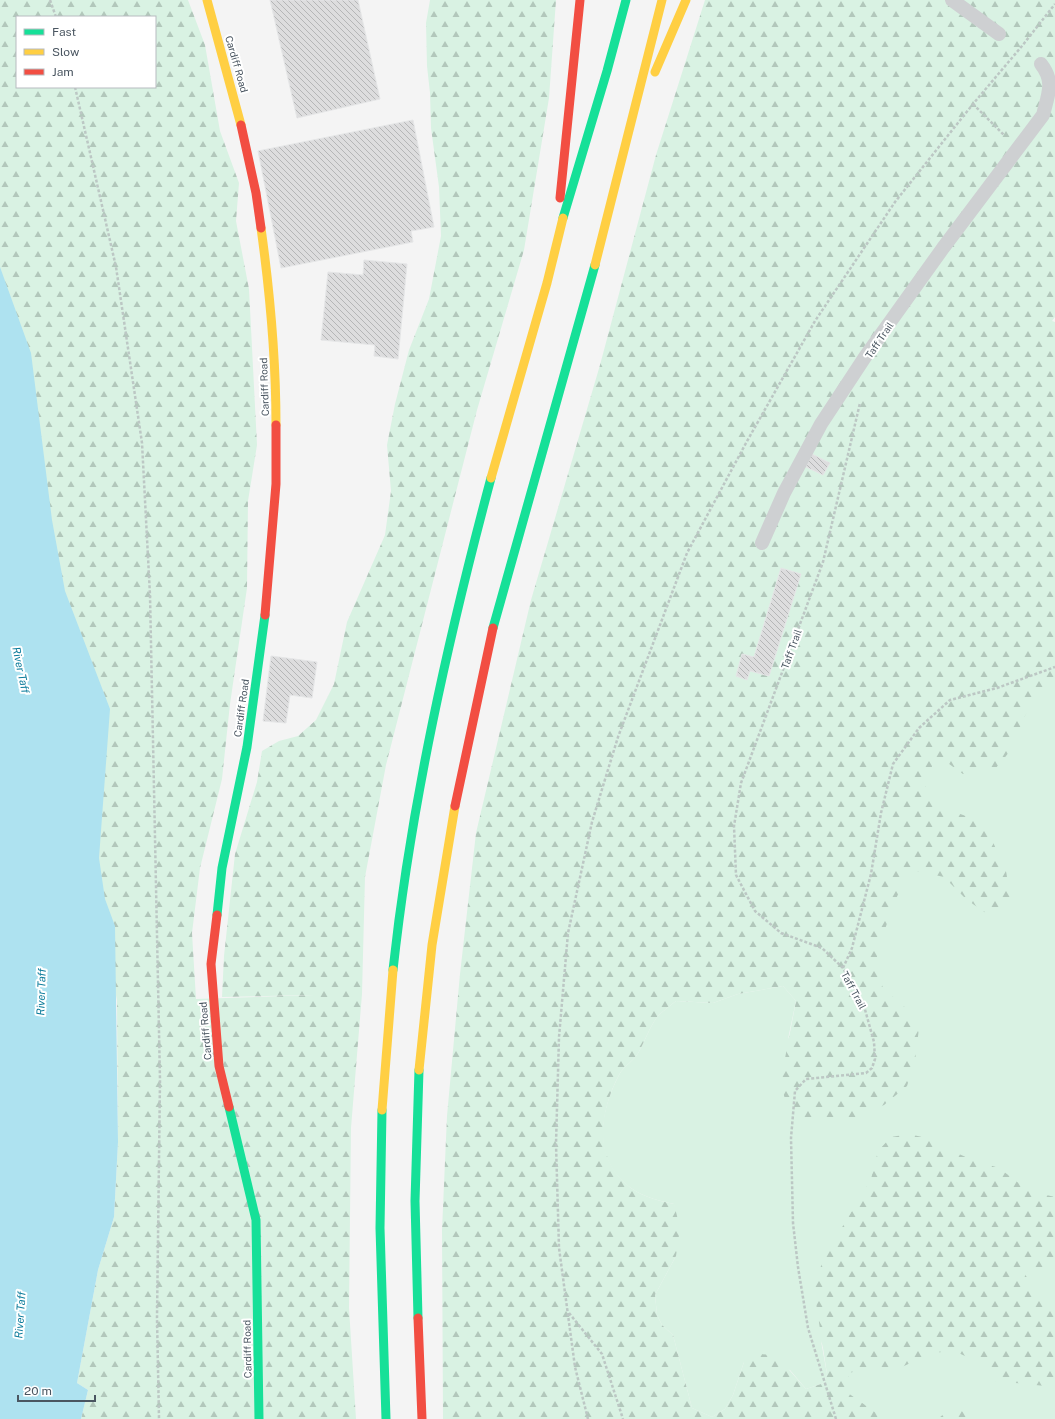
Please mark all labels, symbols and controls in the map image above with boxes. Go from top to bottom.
legend [16,16,156,88]
text: Fast [52,25,77,39]
street label: Cardiff Road [223,34,251,94]
text: Slow [52,45,80,59]
text: Jam [52,65,74,79]
street label: Taff Trail [862,320,896,360]
street label: Cardiff Road [257,358,271,416]
street label: Taff Trail [778,628,804,670]
water label: River Taff [10,646,32,695]
street label: Cardiff Road [231,678,251,738]
water label: River Taff [34,967,48,1016]
street label: Taff Trail [839,969,869,1011]
street label: Cardiff Road [196,1001,214,1061]
water label: River Taff [12,1290,28,1339]
street label: Cardiff Road [240,1320,254,1378]
scale bar [18,1377,95,1403]
text: 20 m [24,1384,52,1398]

